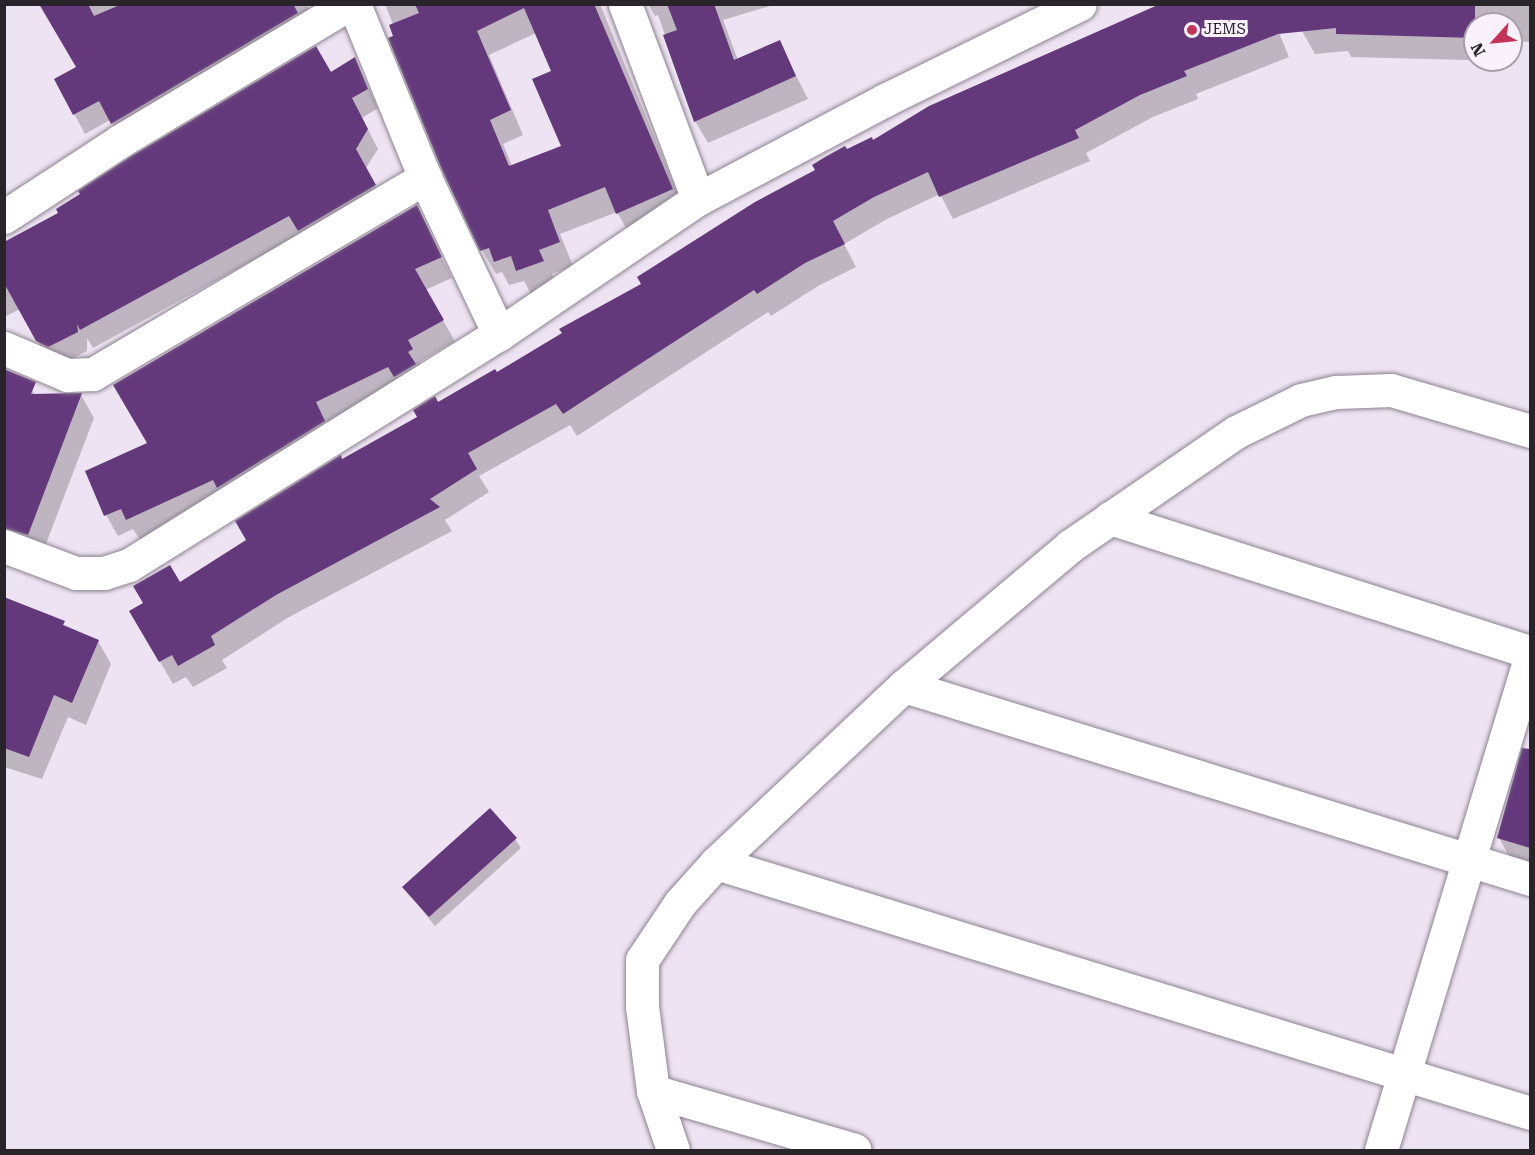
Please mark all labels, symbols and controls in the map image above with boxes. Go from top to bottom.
north arrow [1463,12,1523,72]
place label: JEMS [1204,21,1246,39]
marker: JEMS [1185,23,1199,37]
text: N [1467,40,1490,59]

